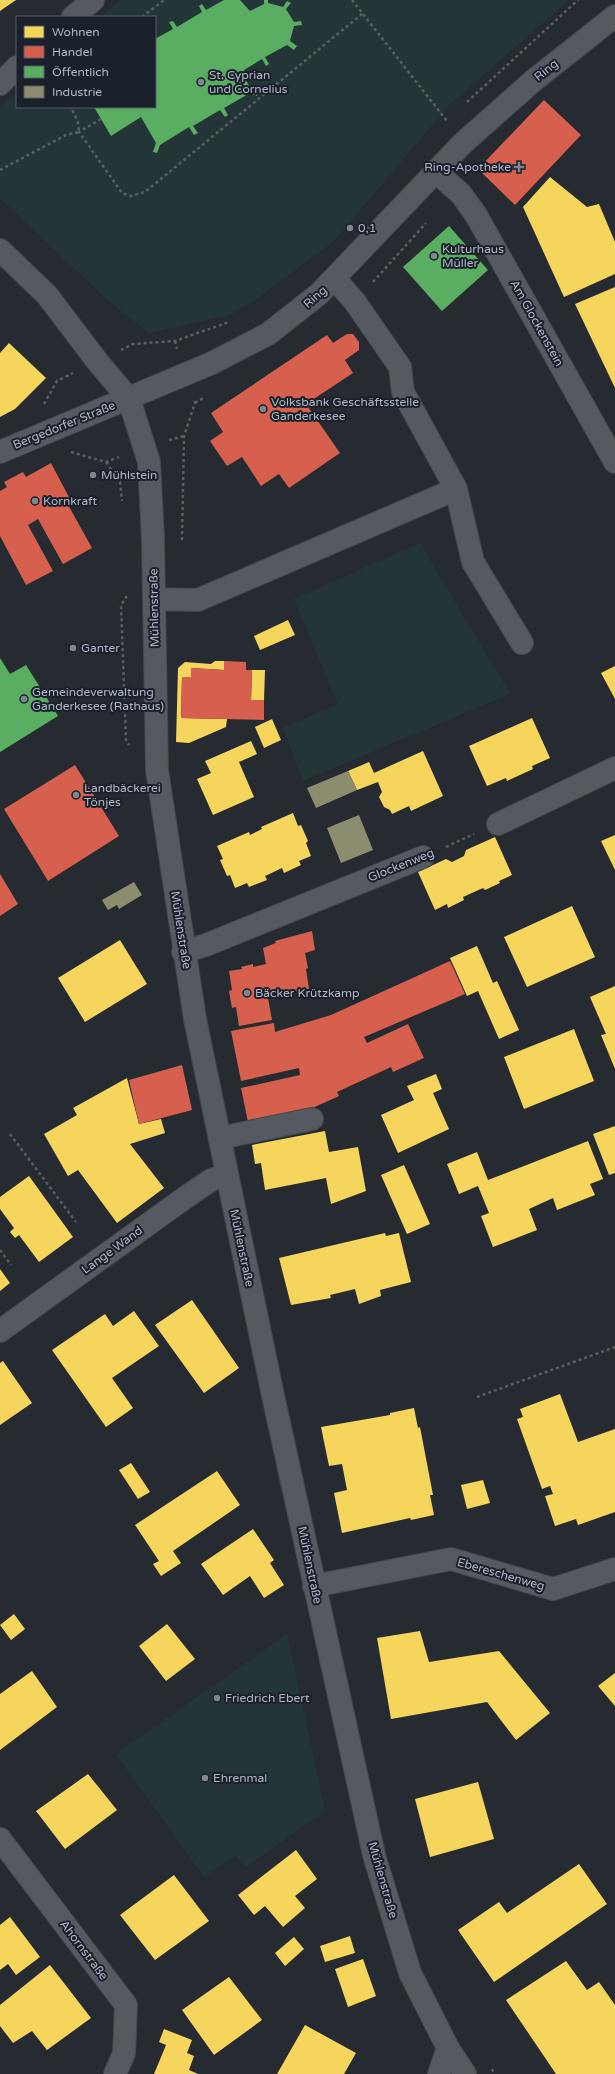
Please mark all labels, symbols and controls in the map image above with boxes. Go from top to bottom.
legend [16,16,156,108]
text: Wohnen [52,25,100,39]
text: Handel [52,45,92,59]
street label: Ring [531,56,561,84]
text: Öffentlich [52,65,109,79]
place label: St. Cyprian und Cornelius [209,68,288,96]
marker: St. Cyprian und Cornelius [196,77,206,87]
text: Industrie [52,85,102,99]
place label: Ring-Apotheke [424,160,511,174]
marker: Ring-Apotheke [514,162,524,172]
place label: 0,1 [358,221,376,235]
marker: 0,1 [345,223,355,233]
place label: Kulturhaus Müller [442,242,504,270]
marker: Kulturhaus Müller [429,251,439,261]
street label: Am Glockenstein [507,277,567,369]
street label: Ring [300,283,330,311]
place label: Volksbank Geschäftsstelle Ganderkesee [271,395,419,423]
street label: Bergedorfer Straße [11,398,117,452]
marker: Volksbank Geschäftsstelle Ganderkesee [258,404,268,414]
place label: Mühlstein [101,468,157,482]
marker: Mühlstein [88,470,98,480]
place label: Kornkraft [43,494,97,508]
marker: Kornkraft [30,496,40,506]
street label: Mühlenstraße [146,568,162,648]
place label: Ganter [81,641,120,655]
marker: Ganter [68,643,78,653]
place label: Gemeindeverwaltung Ganderkesee (Rathaus) [32,685,164,713]
marker: Gemeindeverwaltung Ganderkesee (Rathaus) [19,694,29,704]
place label: Landbäckerei Tönjes [84,781,161,809]
marker: Landbäckerei Tönjes [71,790,81,800]
street label: Glockenweg [366,845,436,885]
street label: Mühlenstraße [168,890,194,970]
place label: Bäcker Krützkamp [255,986,360,1000]
marker: Bäcker Krützkamp [242,988,252,998]
street label: Mühlenstraße [227,1208,257,1288]
street label: Lange Wand [79,1223,145,1277]
street label: Mühlenstraße [295,1525,325,1605]
street label: Ebereschenweg [456,1555,546,1593]
place label: Friedrich Ebert [225,1691,310,1705]
marker: Friedrich Ebert [212,1693,222,1703]
place label: Ehrenmal [213,1771,267,1785]
marker: Ehrenmal [200,1773,210,1783]
street label: Mühlenstraße [365,1840,401,1920]
street label: Ahornstraße [57,1917,111,1983]

